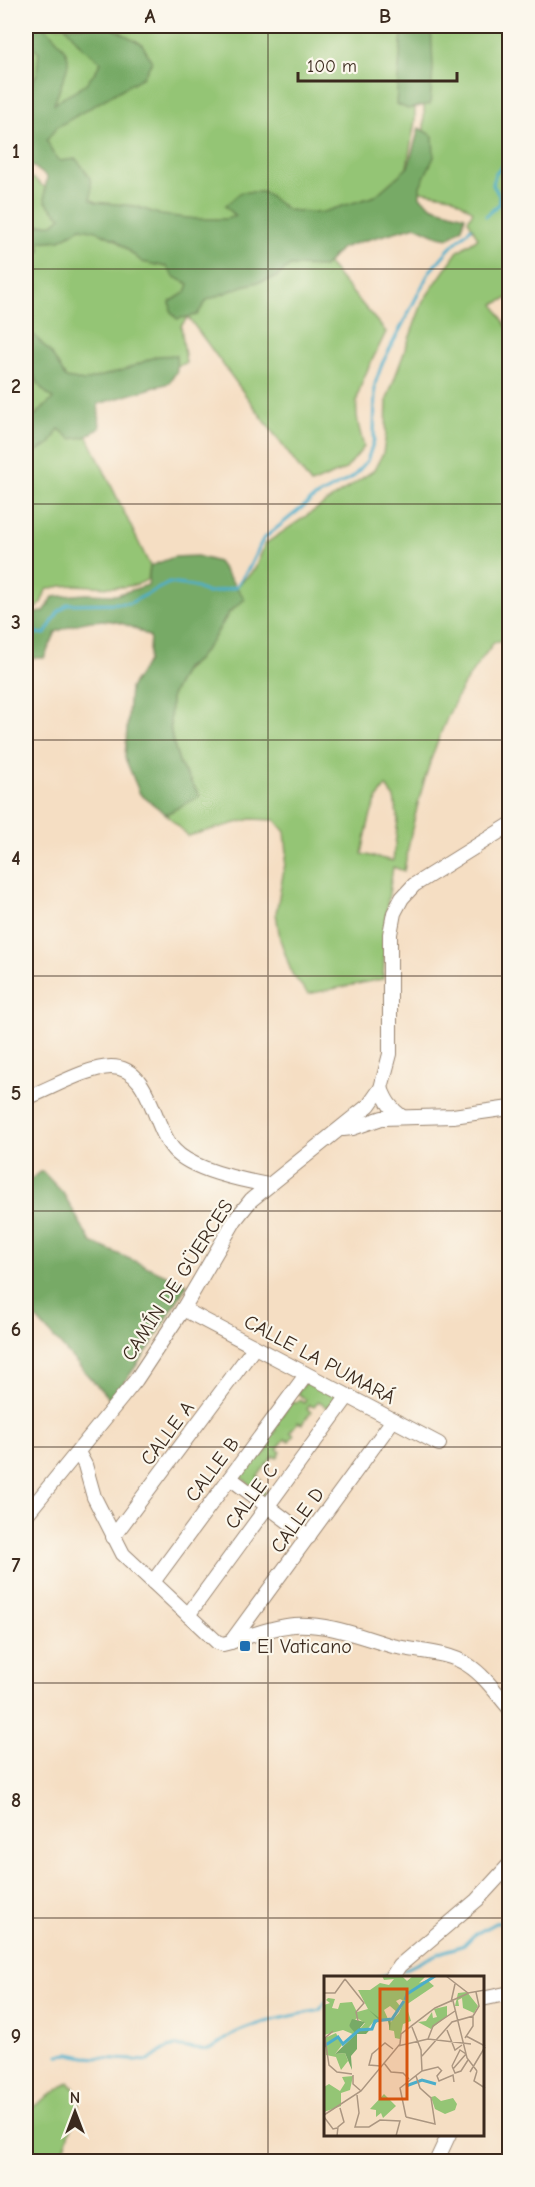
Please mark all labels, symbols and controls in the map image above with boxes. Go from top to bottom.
text: A [144,5,156,28]
text: B [379,5,391,28]
scale bar [298,45,457,83]
text: 100 m [307,56,357,77]
text: 1 [12,140,20,163]
text: 2 [11,375,21,398]
text: 3 [11,611,21,634]
text: 4 [11,847,21,870]
text: 5 [11,1082,21,1105]
street label: CAMÍN DE GÜERCES [117,1196,238,1365]
street label: CALLE LA PUMARÁ [240,1309,400,1409]
text: 6 [11,1318,21,1341]
street label: CALLE A [136,1396,199,1470]
street label: CALLE B [181,1432,244,1506]
street label: CALLE C [220,1459,283,1533]
street label: CALLE D [266,1483,329,1557]
text: 7 [12,1554,21,1577]
place label: El Vaticano [257,1635,352,1658]
marker: El Vaticano [238,1639,252,1653]
text: 8 [11,1789,21,1812]
inset map [324,1976,484,2136]
text: 9 [11,2025,21,2048]
north arrow [45,2082,105,2142]
text: N [70,2089,80,2107]

